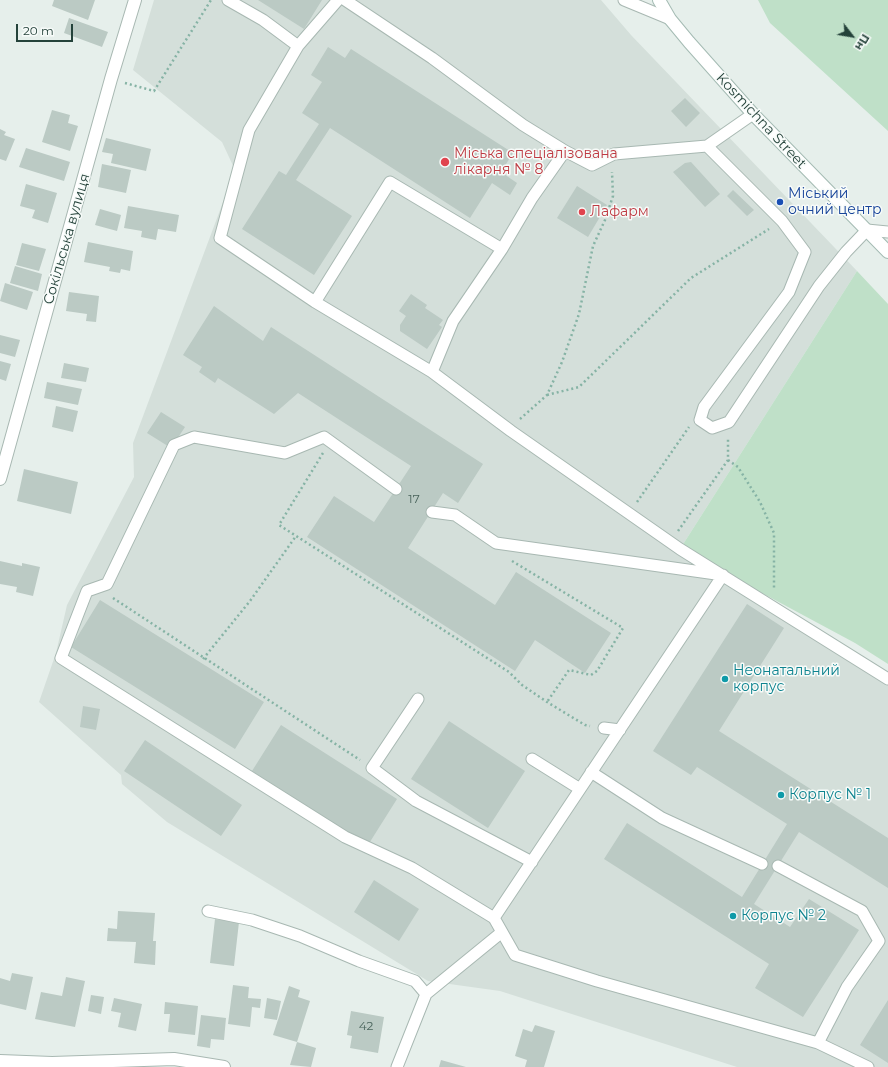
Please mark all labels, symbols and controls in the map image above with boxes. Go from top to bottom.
scale bar [18,16,75,42]
north arrow [832,16,872,56]
text: 20 m [23,23,54,38]
text: Пн [852,31,873,53]
street label: Kosmichna Street [712,70,810,172]
place label: Міська спеціалізована лікарня № 8 [454,146,618,178]
marker: Міська спеціалізована лікарня № 8 [439,156,451,168]
street label: Сокільська вулиця [40,172,94,306]
place label: Міський очний центр [788,186,882,218]
marker: Міський очний центр [775,197,785,207]
place label: Лафарм [590,204,649,220]
marker: Лафарм [577,207,587,217]
house number: 17 [408,492,420,506]
place label: Неонатальний корпус [733,663,840,696]
marker: Неонатальний корпус [720,674,730,684]
place label: Корпус № 1 [789,787,871,803]
marker: Корпус № 1 [776,790,786,800]
place label: Корпус № 2 [741,908,826,924]
marker: Корпус № 2 [728,911,738,921]
house number: 42 [359,1019,373,1033]

